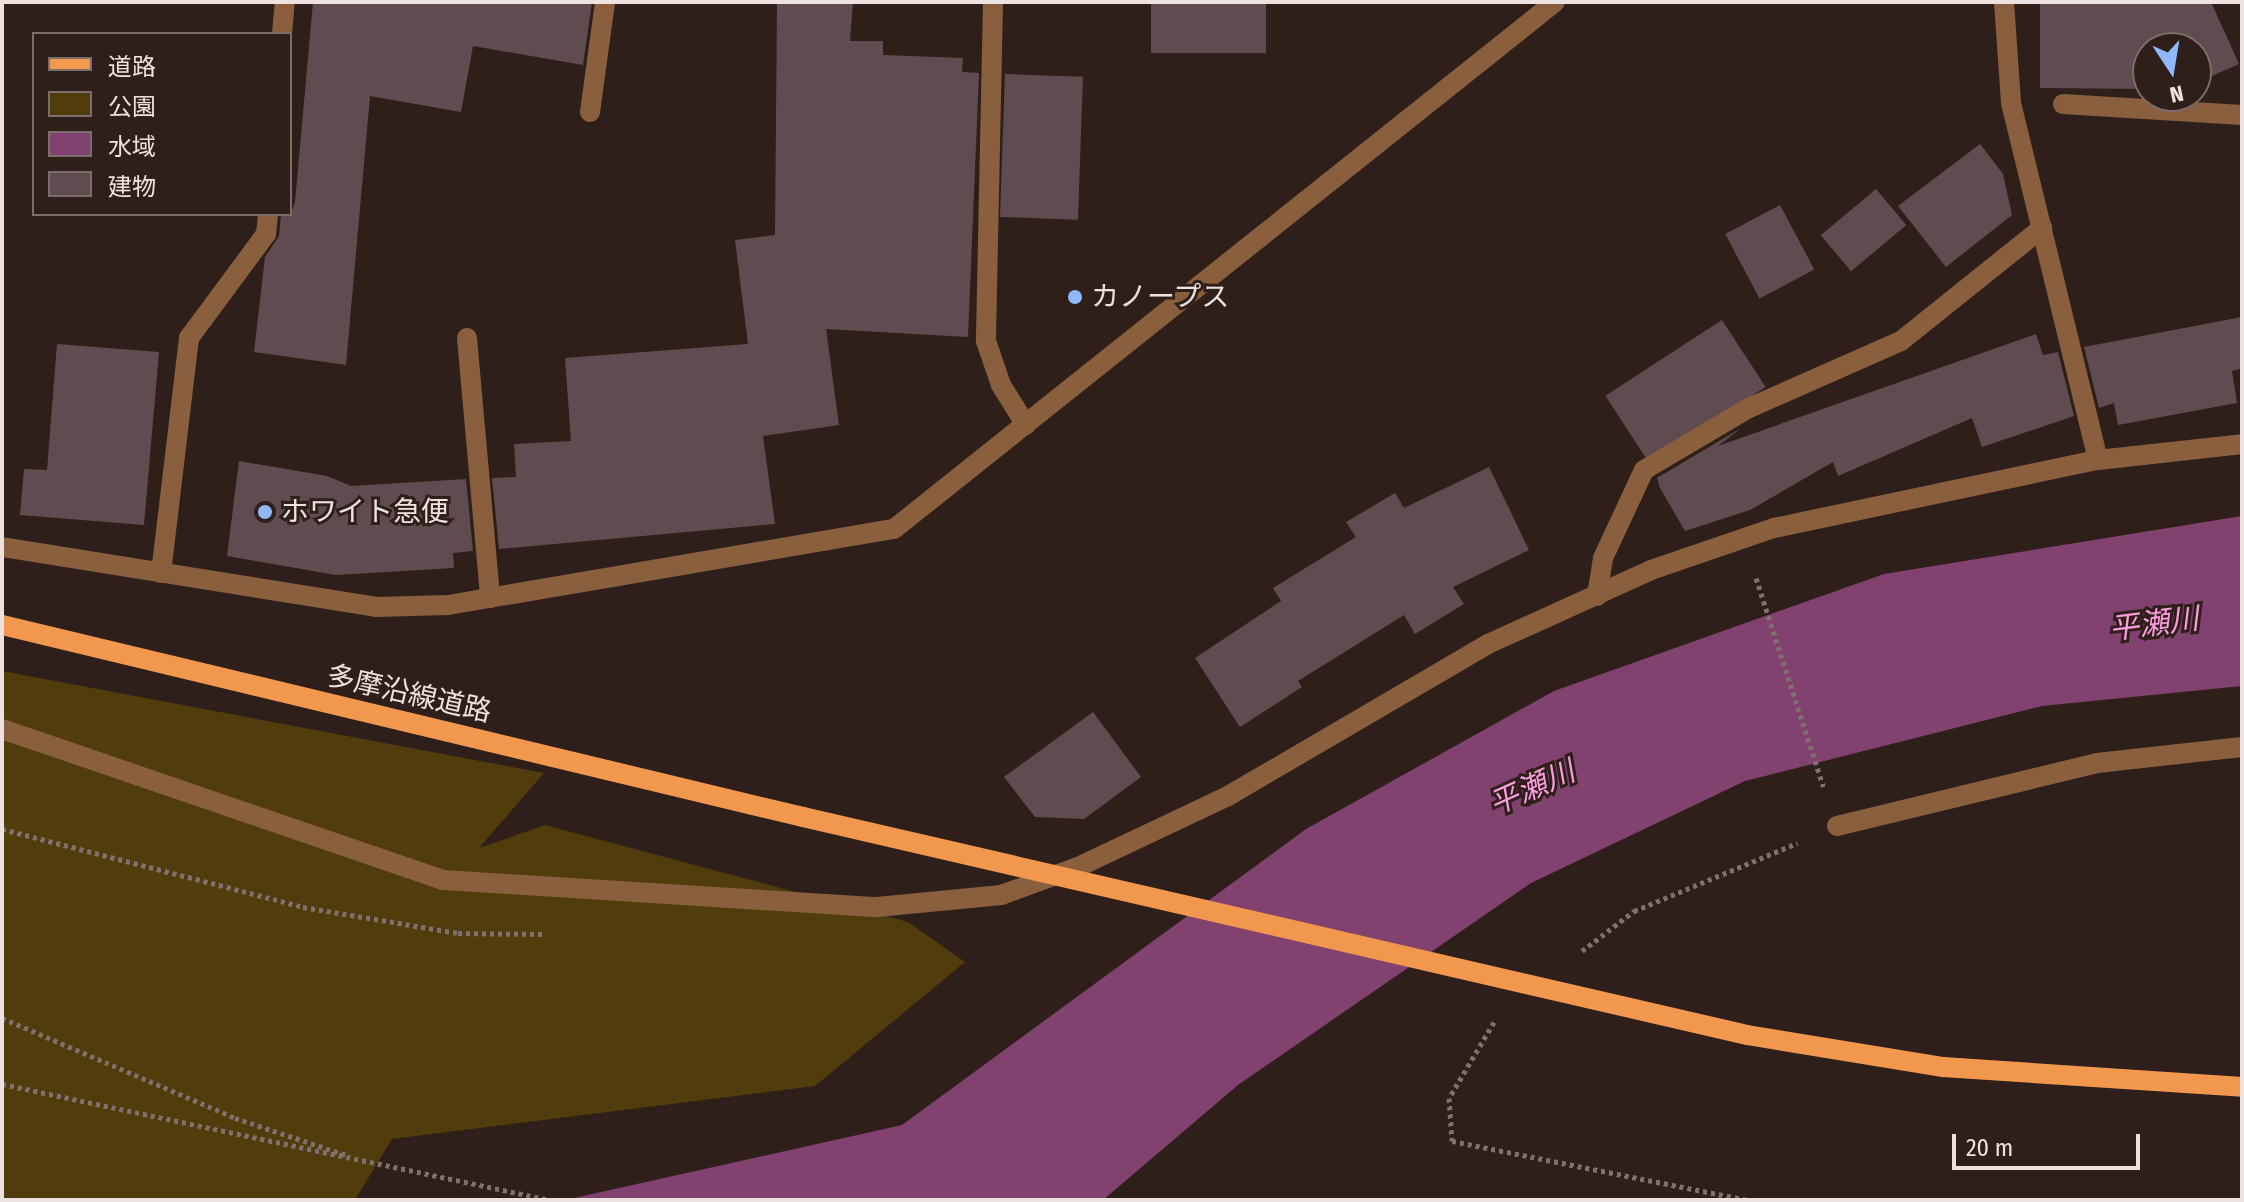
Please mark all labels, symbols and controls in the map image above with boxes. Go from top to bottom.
legend [32,32,292,216]
north arrow [2132,32,2212,112]
text: 道路 [108,53,156,81]
text: N [2167,79,2186,109]
text: 公園 [108,93,156,121]
text: 水域 [108,133,156,161]
text: 建物 [108,173,156,201]
place label: カノープス [1091,280,1231,314]
marker: カノープス [1066,288,1084,306]
place label: ホワイト急便 [281,495,449,529]
marker: ホワイト急便 [256,503,274,521]
water label: 平瀬川 [2107,601,2201,647]
street label: 多摩沿線道路 [323,659,495,729]
water label: 平瀬川 [1484,753,1580,823]
scale bar [1956,1118,2144,1168]
text: 20 m [1966,1134,2013,1162]

